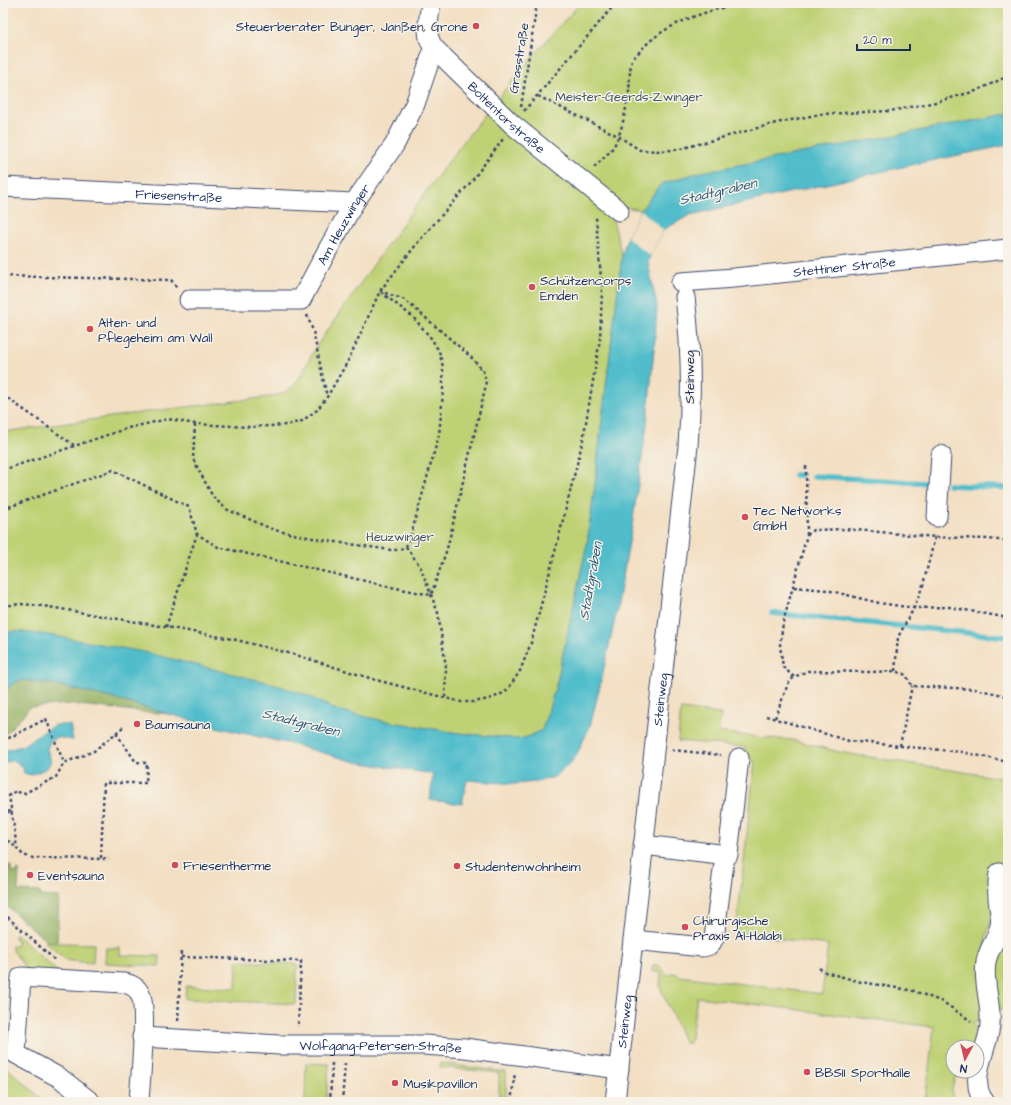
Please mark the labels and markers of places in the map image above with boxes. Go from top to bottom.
place label: Steuerberater Bunger, Janßen, Grone [236,18,468,37]
marker: Steuerberater Bunger, Janßen, Grone [471,21,481,31]
place label: Schützencorps Emden [540,272,632,305]
marker: Schützencorps Emden [527,282,537,292]
place label: Alten- und Pflegeheim am Wall [98,314,212,348]
marker: Alten- und Pflegeheim am Wall [85,324,95,334]
place label: Tec Networks GmbH [753,502,842,535]
marker: Tec Networks GmbH [740,512,750,522]
place label: Baumsauna [145,716,211,734]
marker: Baumsauna [132,719,142,729]
place label: Friesentherme [183,857,271,875]
place label: Studentenwohnheim [465,858,581,876]
marker: Friesentherme [170,860,180,870]
marker: Studentenwohnheim [452,861,462,871]
place label: Eventsauna [38,867,104,885]
marker: Eventsauna [25,870,35,880]
place label: Chirurgische Praxis Al-Halabi [693,912,782,945]
marker: Chirurgische Praxis Al-Halabi [680,922,690,932]
place label: BBSII Sporthalle [815,1064,910,1082]
marker: BBSII Sporthalle [802,1067,812,1077]
place label: Musikpavillon [403,1075,478,1093]
marker: Musikpavillon [390,1078,400,1088]

